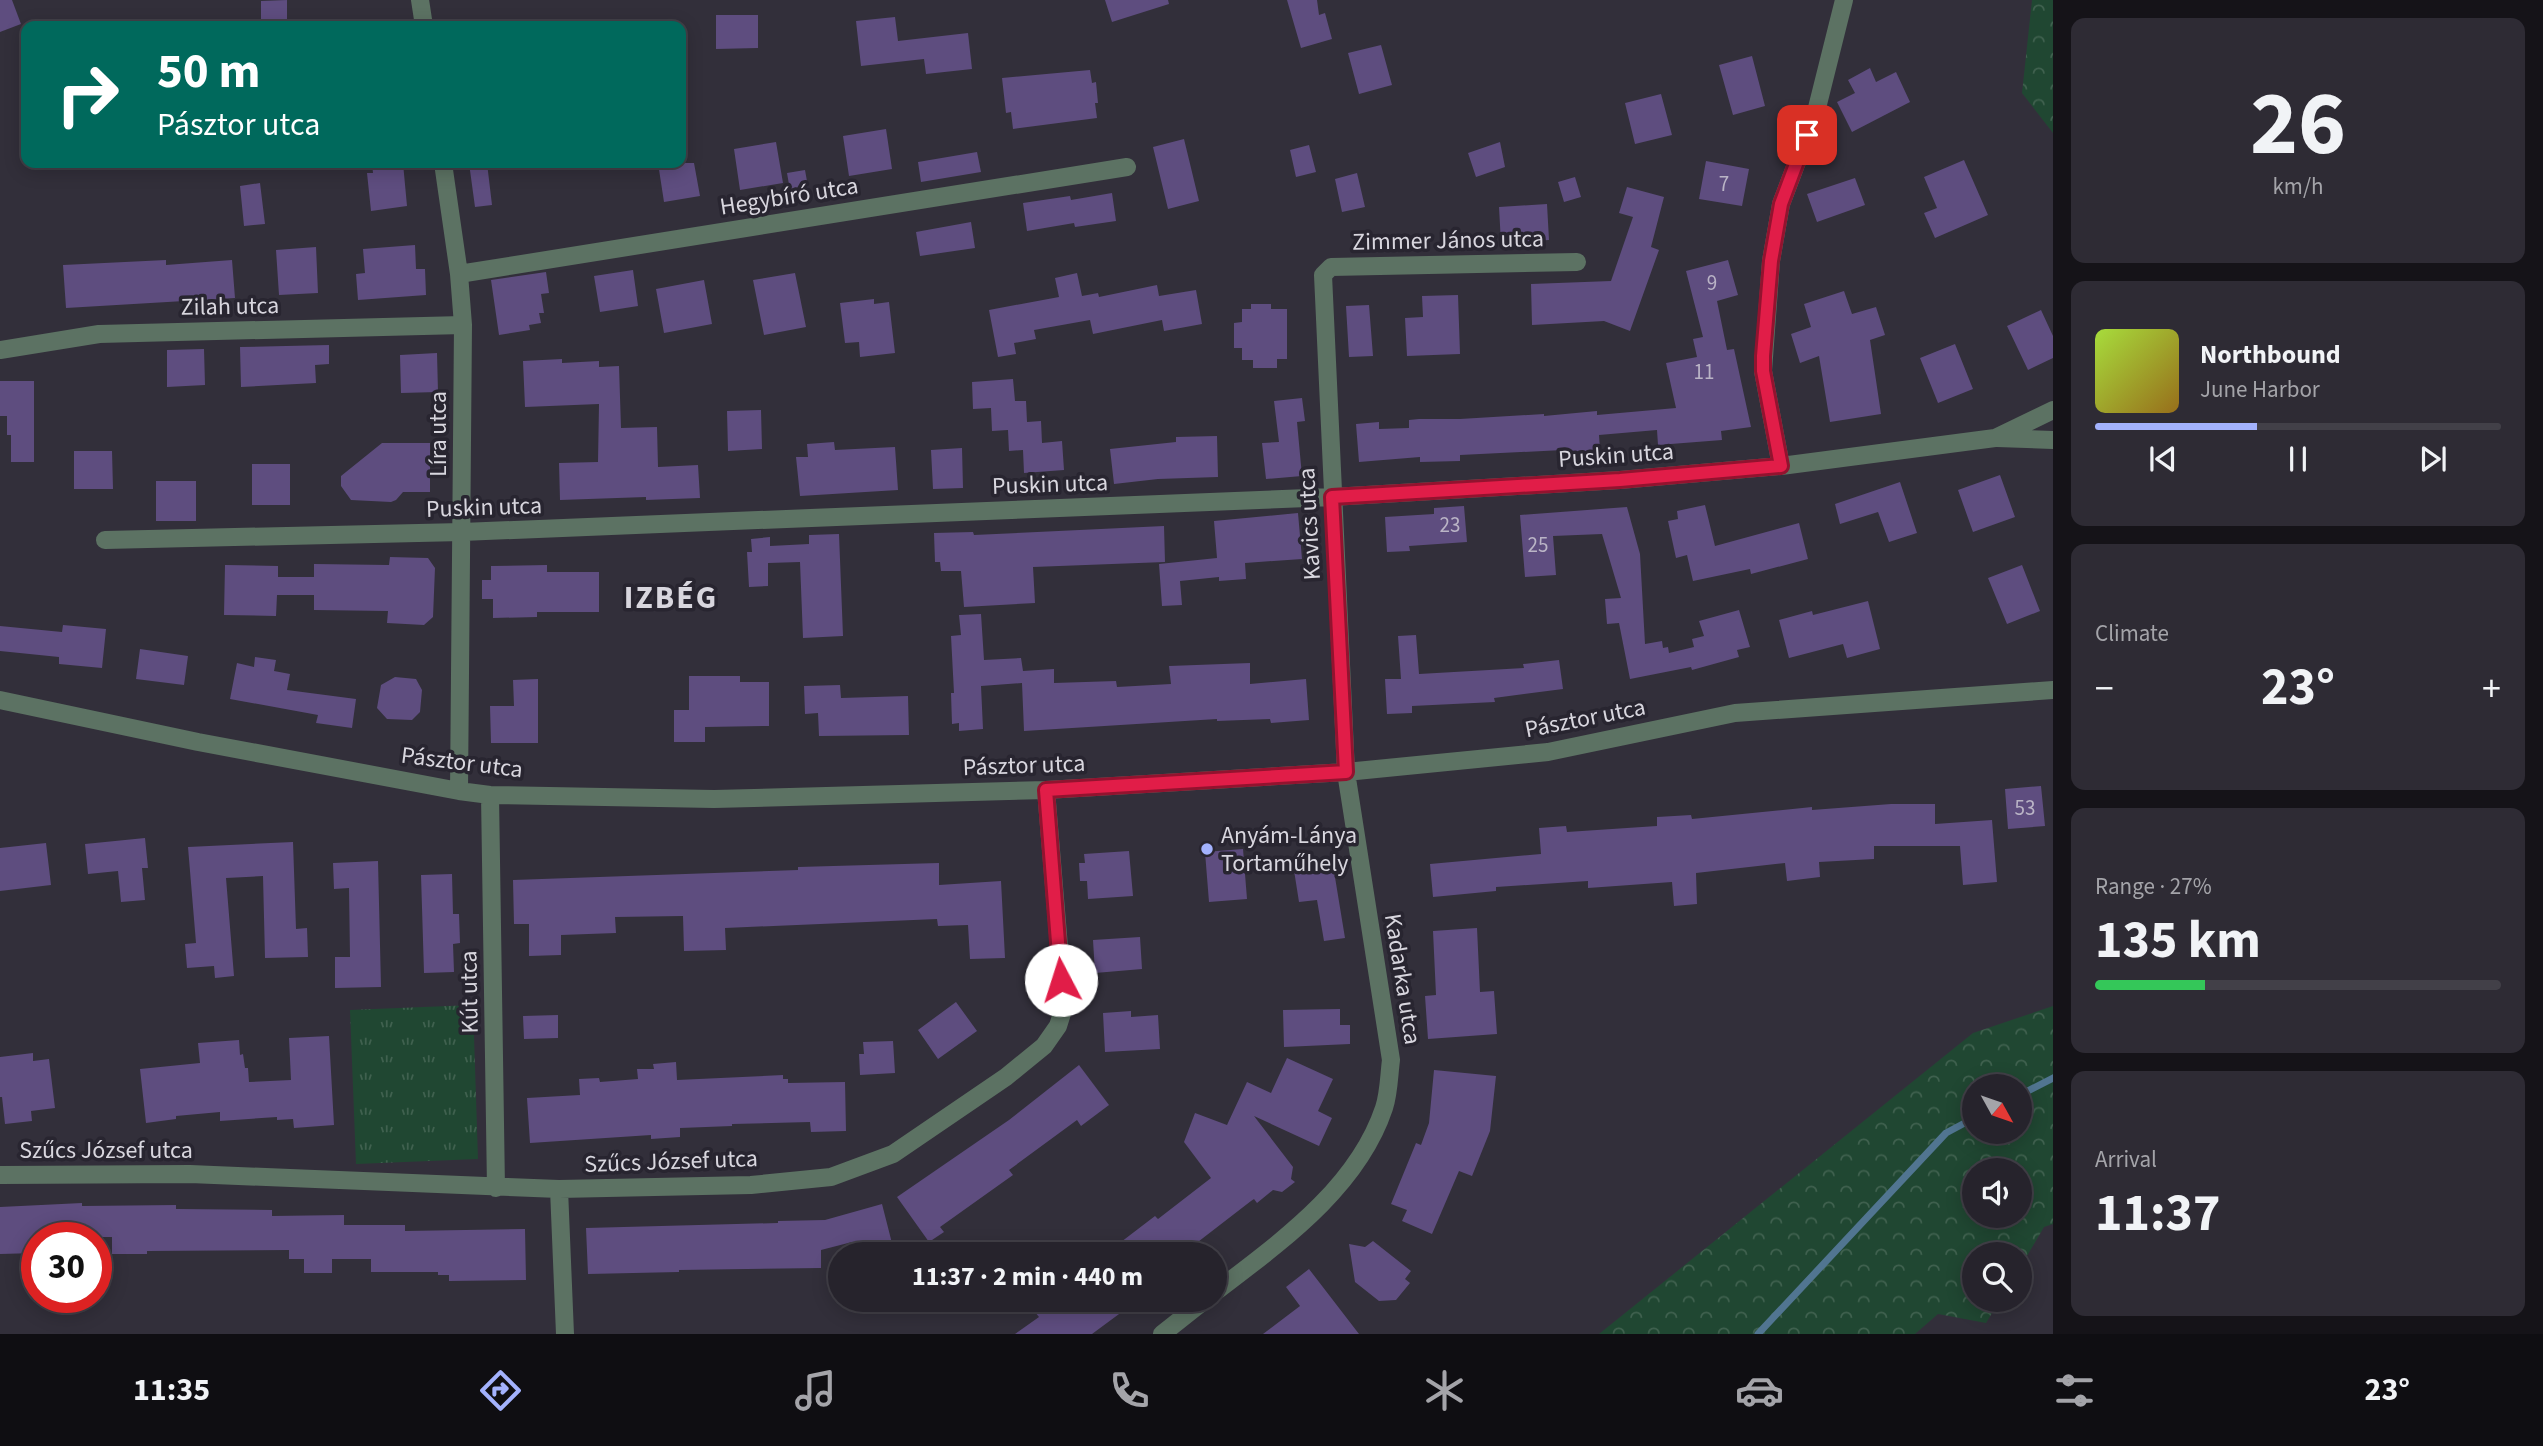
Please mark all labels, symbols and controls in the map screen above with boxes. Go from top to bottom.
text: 50 m [157,37,261,107]
icon: right [42,49,133,140]
text: 26 [2250,60,2346,189]
text: Pásztor utca [157,102,320,148]
pin [1777,105,1837,165]
icon: arrive [1788,116,1826,154]
street label: Hegybíró utca [717,168,861,225]
house number: 7 [1719,169,1729,199]
text: km/h [2272,170,2324,203]
street label: Zimmer János utca [1352,221,1544,260]
house number: 9 [1707,268,1717,298]
street label: Zilah utca [180,288,280,325]
text: Northbound [2200,336,2341,373]
house number: 11 [1694,357,1714,387]
text: June Harbor [2200,373,2320,406]
street label: Líra utca [421,391,456,477]
street label: Puskin utca [1557,434,1675,477]
icon: previous [2144,440,2182,478]
icon: pause [2279,440,2317,478]
icon: next [2414,440,2452,478]
street label: Puskin utca [991,465,1109,504]
street label: Kavics utca [1289,467,1330,581]
street label: Puskin utca [425,488,543,527]
house number: 23 [1440,510,1460,540]
house number: 25 [1528,530,1548,560]
district label: IZBÉG [624,575,718,621]
text: Climate [2095,617,2169,650]
text: 23° [2261,651,2335,725]
text: − [2095,662,2114,716]
text: + [2482,662,2501,716]
street label: Pásztor utca [1522,690,1649,747]
street label: Pásztor utca [399,738,525,787]
street label: Pásztor utca [962,746,1086,785]
house number: 53 [2015,793,2035,823]
place label: Anyám-Lánya Tortaműhely [1221,818,1357,881]
marker: Anyám-Lánya Tortaműhely [1199,841,1215,857]
text: Range · 27% [2095,870,2212,903]
text: 135 km [2095,904,2261,978]
street label: Kadarka utca [1375,911,1430,1047]
position arrow [1024,943,1098,1017]
street label: Kút utca [451,950,488,1034]
north arrow [1962,1074,2032,1144]
map controls [1962,1074,2032,1312]
street label: Szűcs József utca [19,1133,193,1168]
street label: Szűcs József utca [584,1141,758,1182]
text: Arrival [2095,1143,2157,1176]
button: sound [1962,1158,2032,1228]
text: 11:37 [2095,1177,2220,1251]
speed limit sign: 30 [21,1222,112,1313]
button: search [1962,1242,2032,1312]
text: 11:37 · 2 min · 440 m [912,1258,1143,1295]
icon: directions [476,1366,525,1415]
icon: music [791,1366,840,1415]
icon: phone [1105,1366,1154,1415]
icon: climate [1420,1366,1469,1415]
icon: car [1735,1366,1784,1415]
icon: filters [2050,1366,2099,1415]
text: 11:35 [133,1367,210,1413]
text: 23° [2365,1367,2410,1413]

